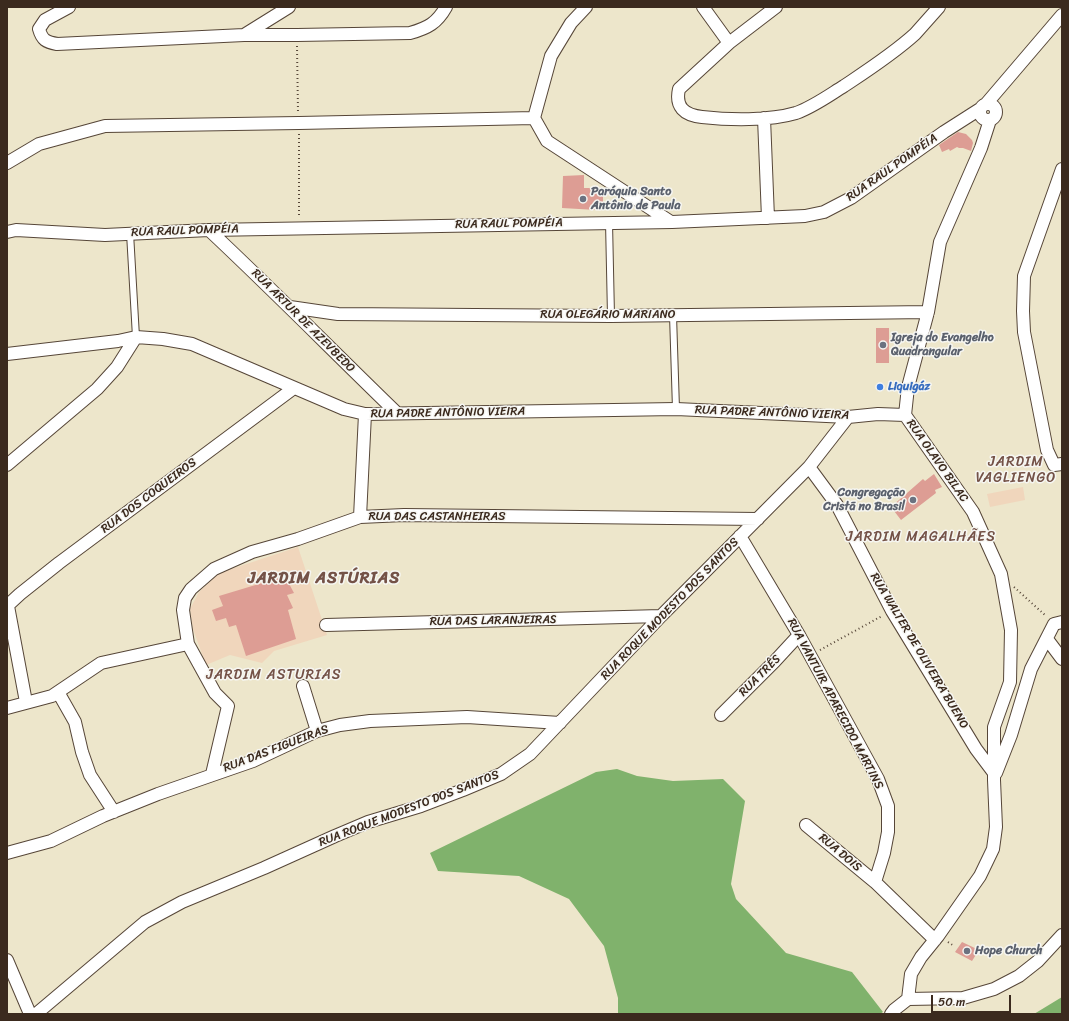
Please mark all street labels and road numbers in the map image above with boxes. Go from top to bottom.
street label: RUA RAUL POMPÉIA [844,131,940,205]
street label: RUA RAUL POMPÉIA [455,216,563,232]
street label: RUA RAUL POMPÉIA [131,222,239,240]
street label: RUA ARTUR DE AZEVBEDO [248,266,358,376]
street label: RUA OLEGÁRIO MARIANO [540,308,676,322]
street label: RUA PADRE ANTÔNIO VIEIRA [695,403,849,423]
street label: RUA PADRE ANTÔNIO VIEIRA [371,404,525,422]
street label: RUA OLAVO BILAC [903,417,971,505]
street label: RUA DOS COQUEIROS [98,455,200,537]
street label: RUA DAS CASTANHEIRAS [368,510,506,524]
street label: RUA ROQUE MODESTO DOS SANTOS [598,535,742,683]
street label: RUA WALTER DE OLIVEIRA BUENO [867,570,971,732]
street label: RUA DAS LARANJEIRAS [430,613,556,629]
street label: RUA VANTUIR APARECIDO MARTINS [784,616,886,792]
street label: RUA TRÊS [736,652,784,700]
street label: RUA DAS FIGUEIRAS [221,722,331,776]
street label: RUA ROQUE MODESTO DOS SANTOS [317,768,501,850]
street label: RUA DOIS [816,831,864,875]

